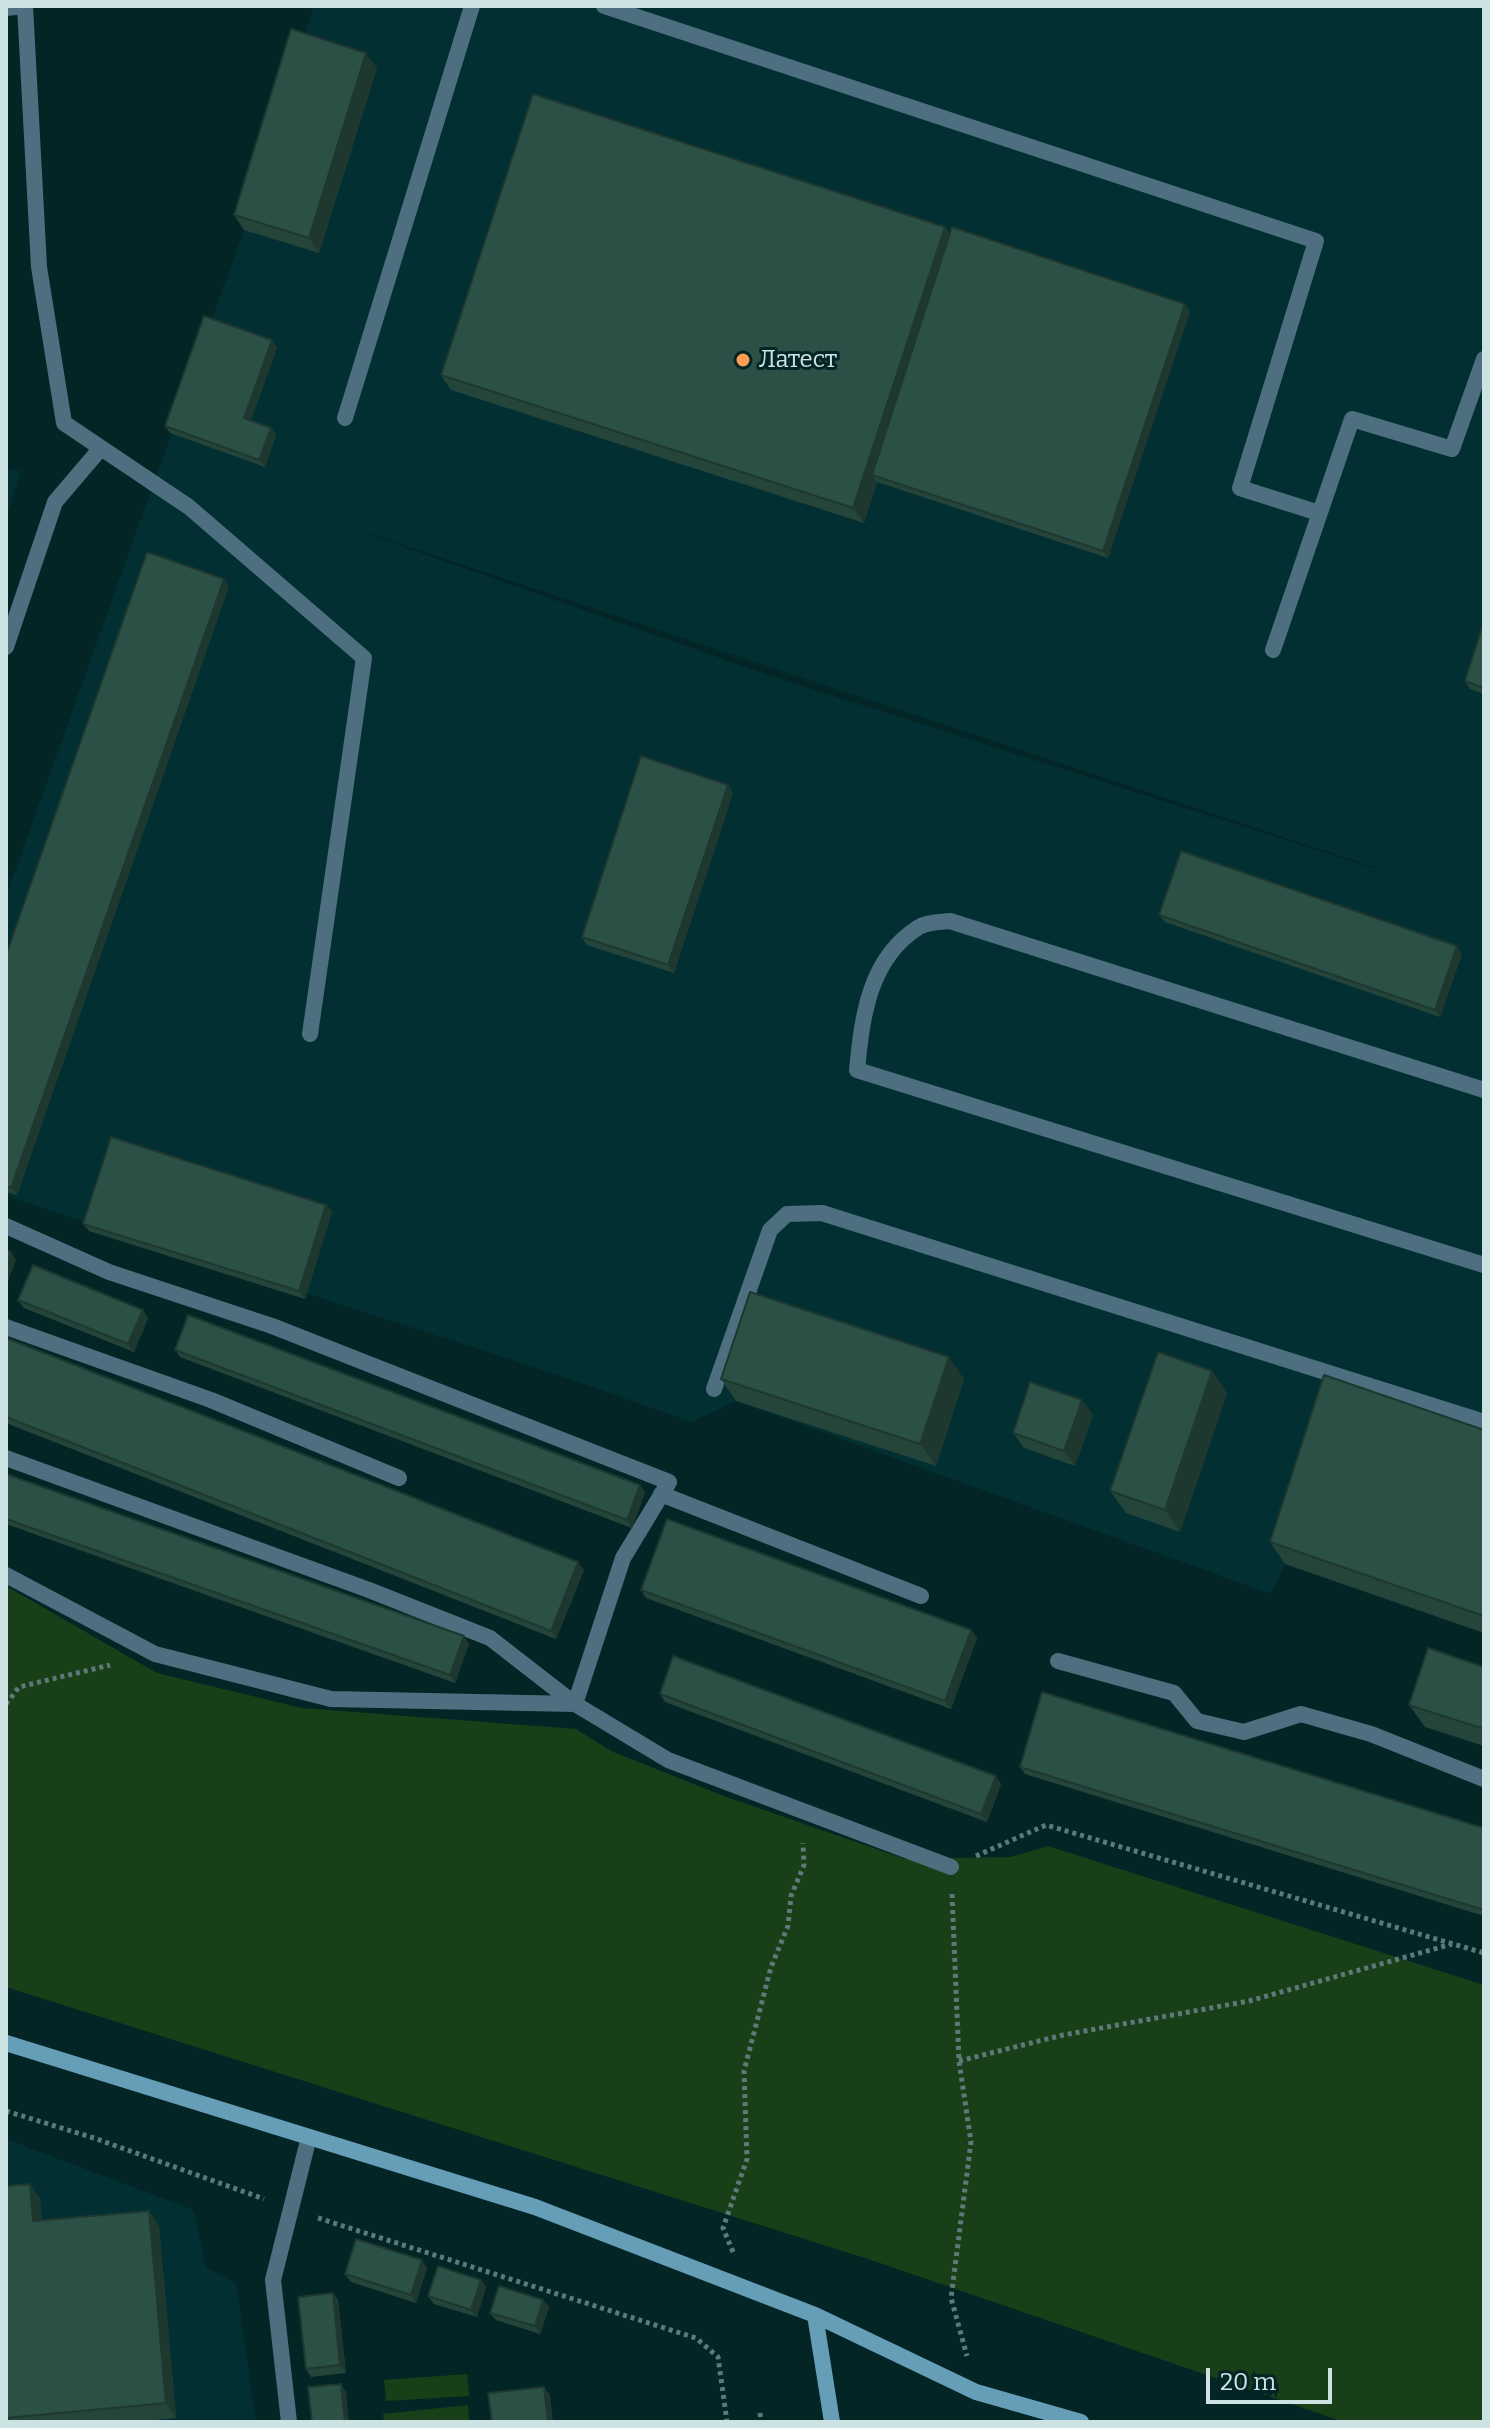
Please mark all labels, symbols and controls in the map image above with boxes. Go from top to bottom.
place label: Латест [759,346,837,374]
marker: Латест [734,351,752,369]
scale bar [1210,2352,1336,2402]
text: 20 m [1220,2368,1276,2396]

